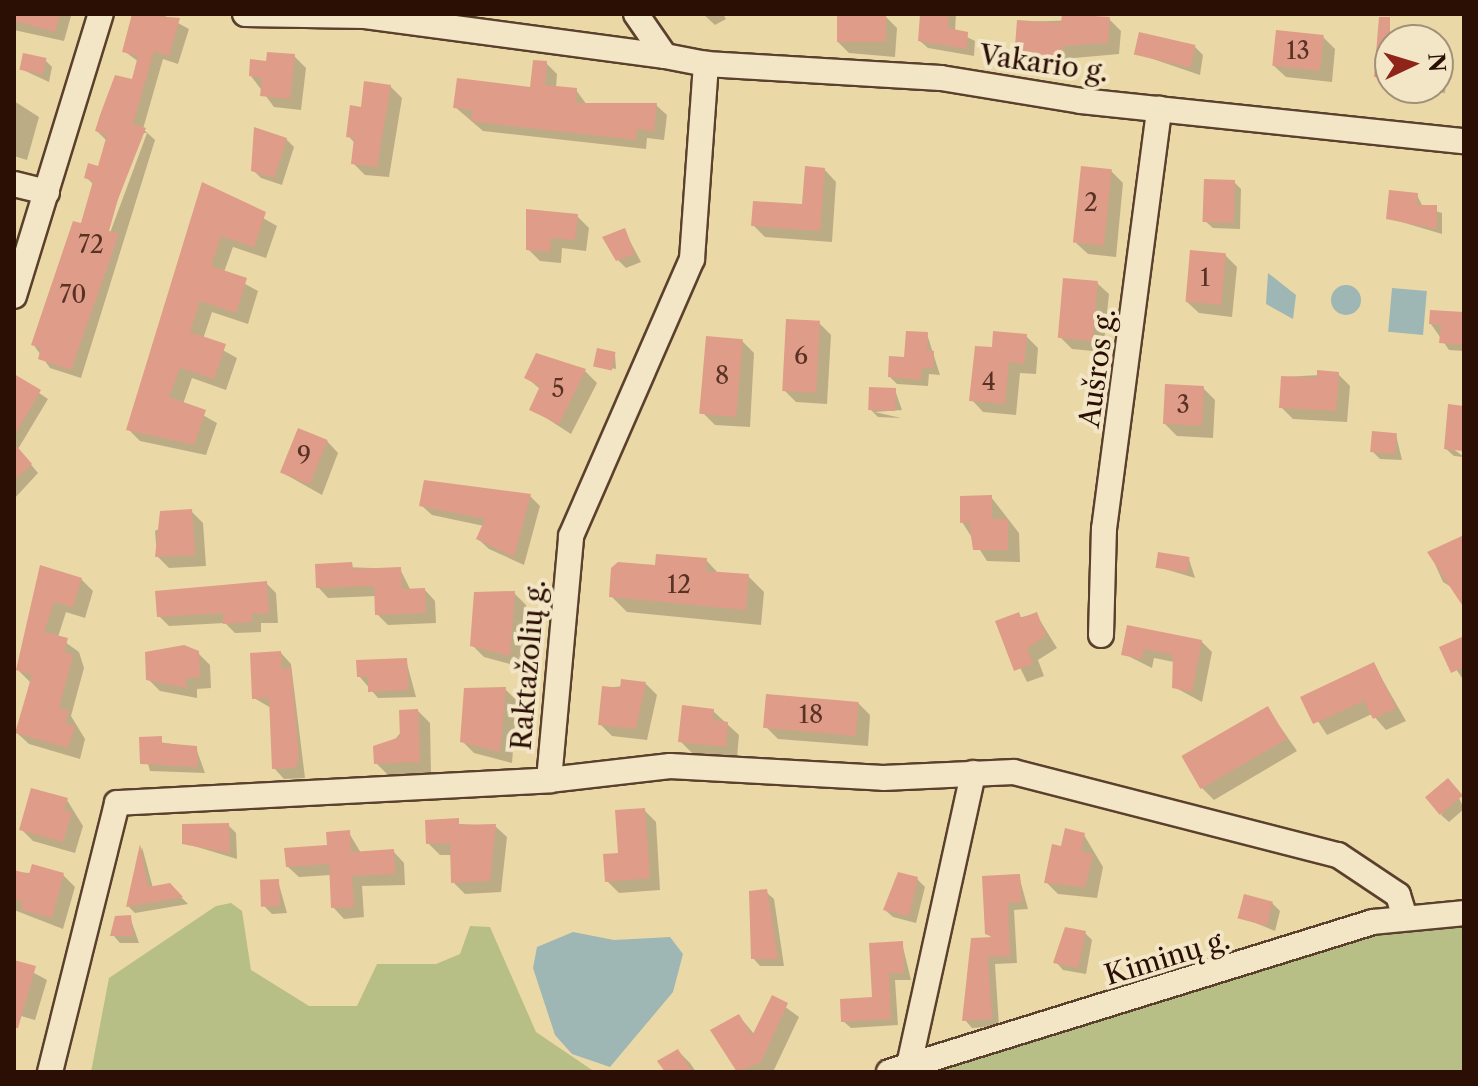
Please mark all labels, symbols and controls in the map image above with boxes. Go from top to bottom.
north arrow [1374,24,1454,104]
street label: Vakario g. [977,37,1111,89]
house number: 13 [1286,37,1310,65]
text: N [1422,52,1451,73]
house number: 2 [1084,189,1098,217]
house number: 72 [78,231,104,259]
house number: 1 [1200,264,1210,292]
house number: 70 [59,281,87,309]
street label: Aušros g. [1072,306,1122,430]
house number: 6 [794,342,808,370]
house number: 8 [715,362,729,390]
house number: 4 [982,368,996,396]
house number: 5 [551,375,565,403]
house number: 3 [1176,391,1190,419]
house number: 9 [297,442,311,470]
house number: 12 [667,571,691,599]
street label: Raktažolių g. [504,578,552,752]
house number: 18 [799,701,823,729]
street label: Kiminų g. [1100,922,1234,992]

